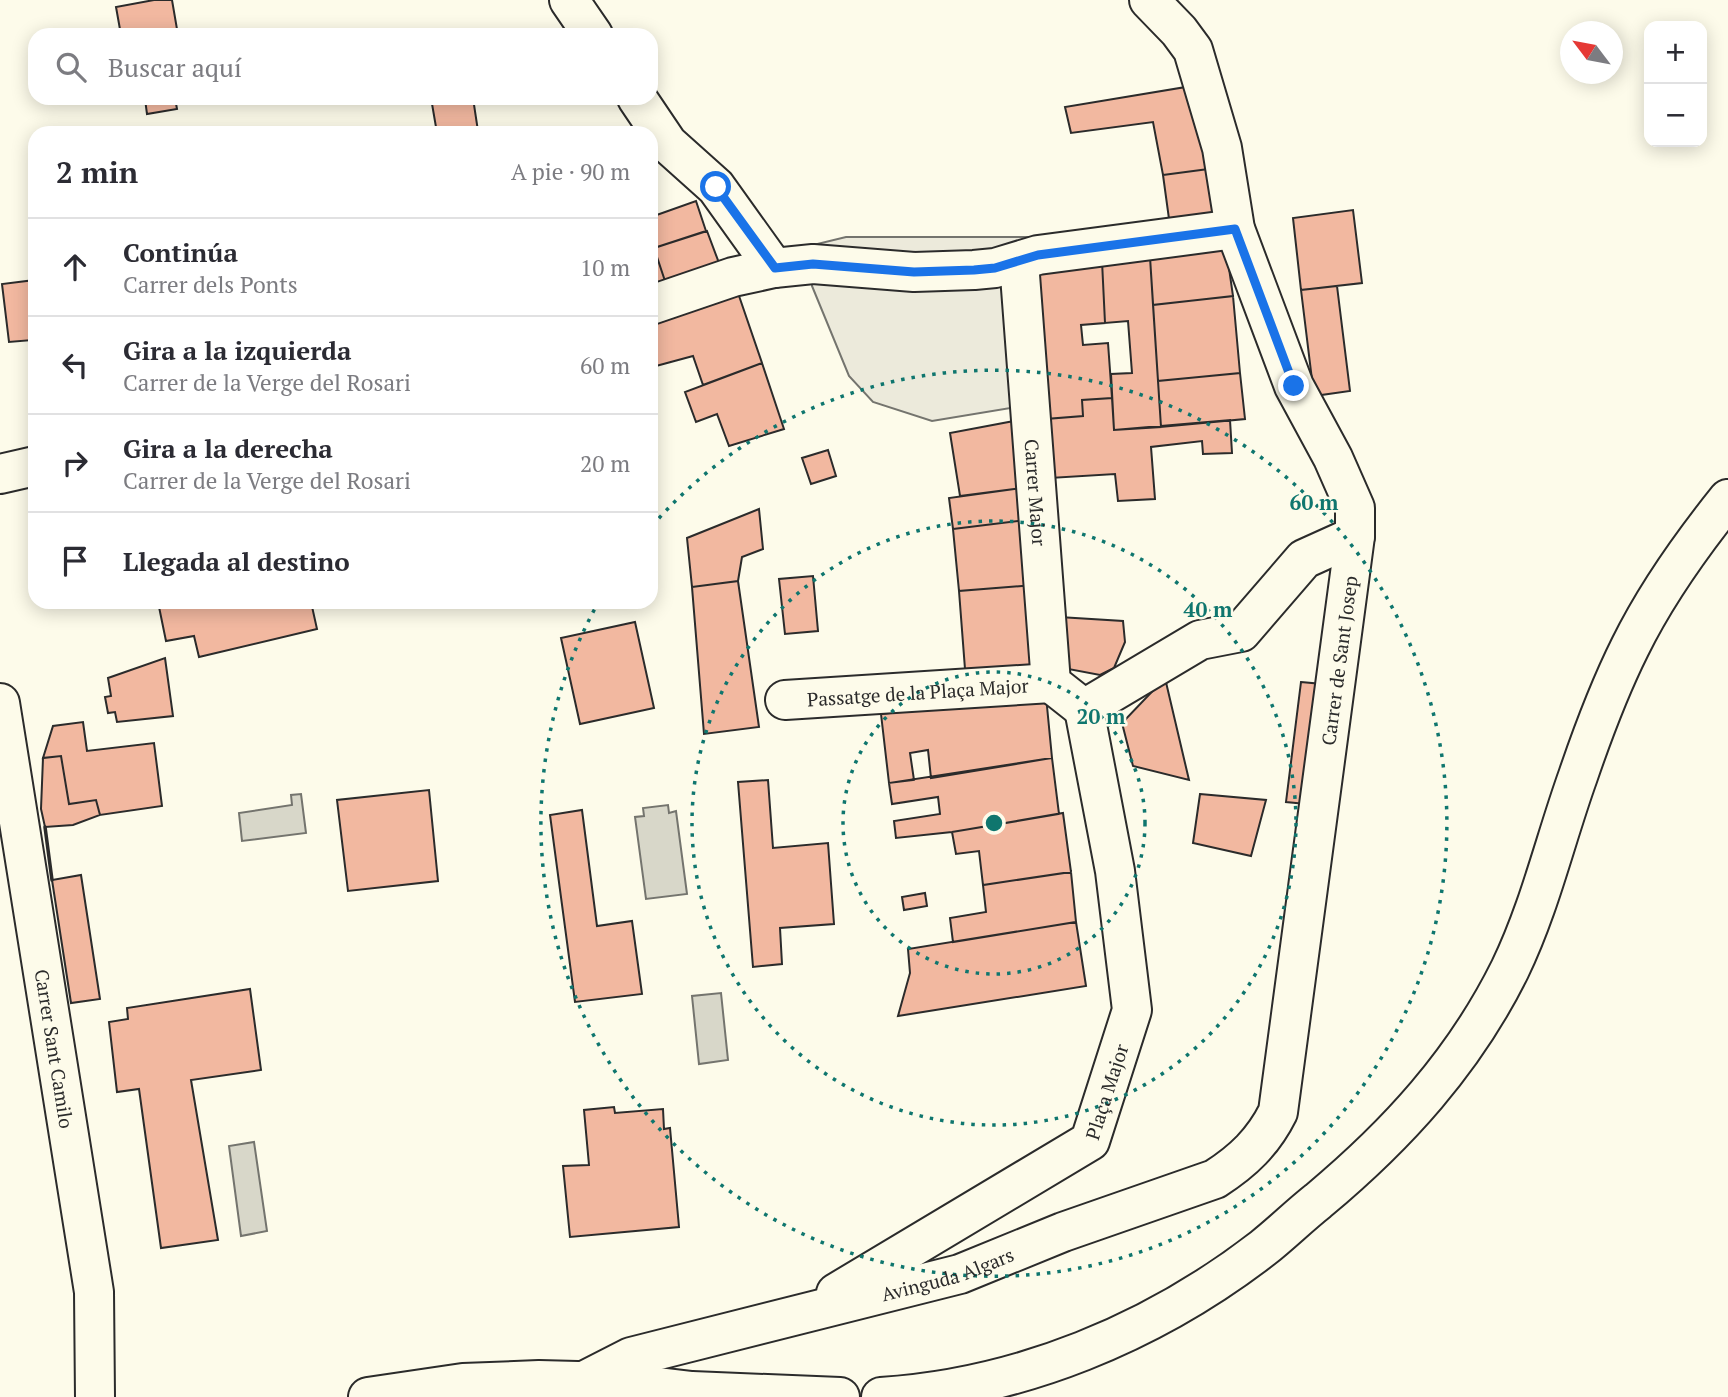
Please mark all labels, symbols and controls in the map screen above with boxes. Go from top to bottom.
north arrow [1560,21,1623,84]
map controls [1644,21,1707,147]
button: + [1644,21,1707,84]
search box [28,28,658,105]
icon: search [52,48,90,86]
text: Buscar aquí [108,50,242,84]
button: − [1644,84,1707,147]
text: 2 min [56,152,138,192]
text: A pie · 90 m [511,156,630,187]
route start [700,171,731,202]
text: Continúa [123,235,238,269]
icon: ahead [56,248,94,286]
text: 10 m [580,252,630,283]
text: Carrer dels Ponts [123,269,298,300]
text: Gira a la izquierda [123,333,351,367]
icon: left [56,346,94,384]
text: 60 m [580,350,630,381]
text: Carrer de la Verge del Rosari [123,367,411,398]
route end [1278,370,1309,401]
text: Gira a la derecha [123,431,333,465]
street label: Carrer Major [1020,438,1053,547]
icon: right [56,444,94,482]
text: 20 m [580,448,630,479]
text: Carrer de la Verge del Rosari [123,465,411,496]
text: 60 m [1290,488,1339,516]
icon: arrive [56,542,94,580]
text: Llegada al destino [123,544,350,578]
street label: Carrer de Sant Josep [1315,574,1362,747]
text: 40 m [1184,595,1233,623]
street label: Passatge de la Plaça Major [806,672,1030,711]
text: 20 m [1077,702,1126,730]
centre of rings [982,811,1006,835]
street label: Carrer Sant Camilo [30,967,80,1130]
street label: Plaça Major [1079,1040,1133,1143]
street label: Avinguda Algars [879,1241,1017,1306]

